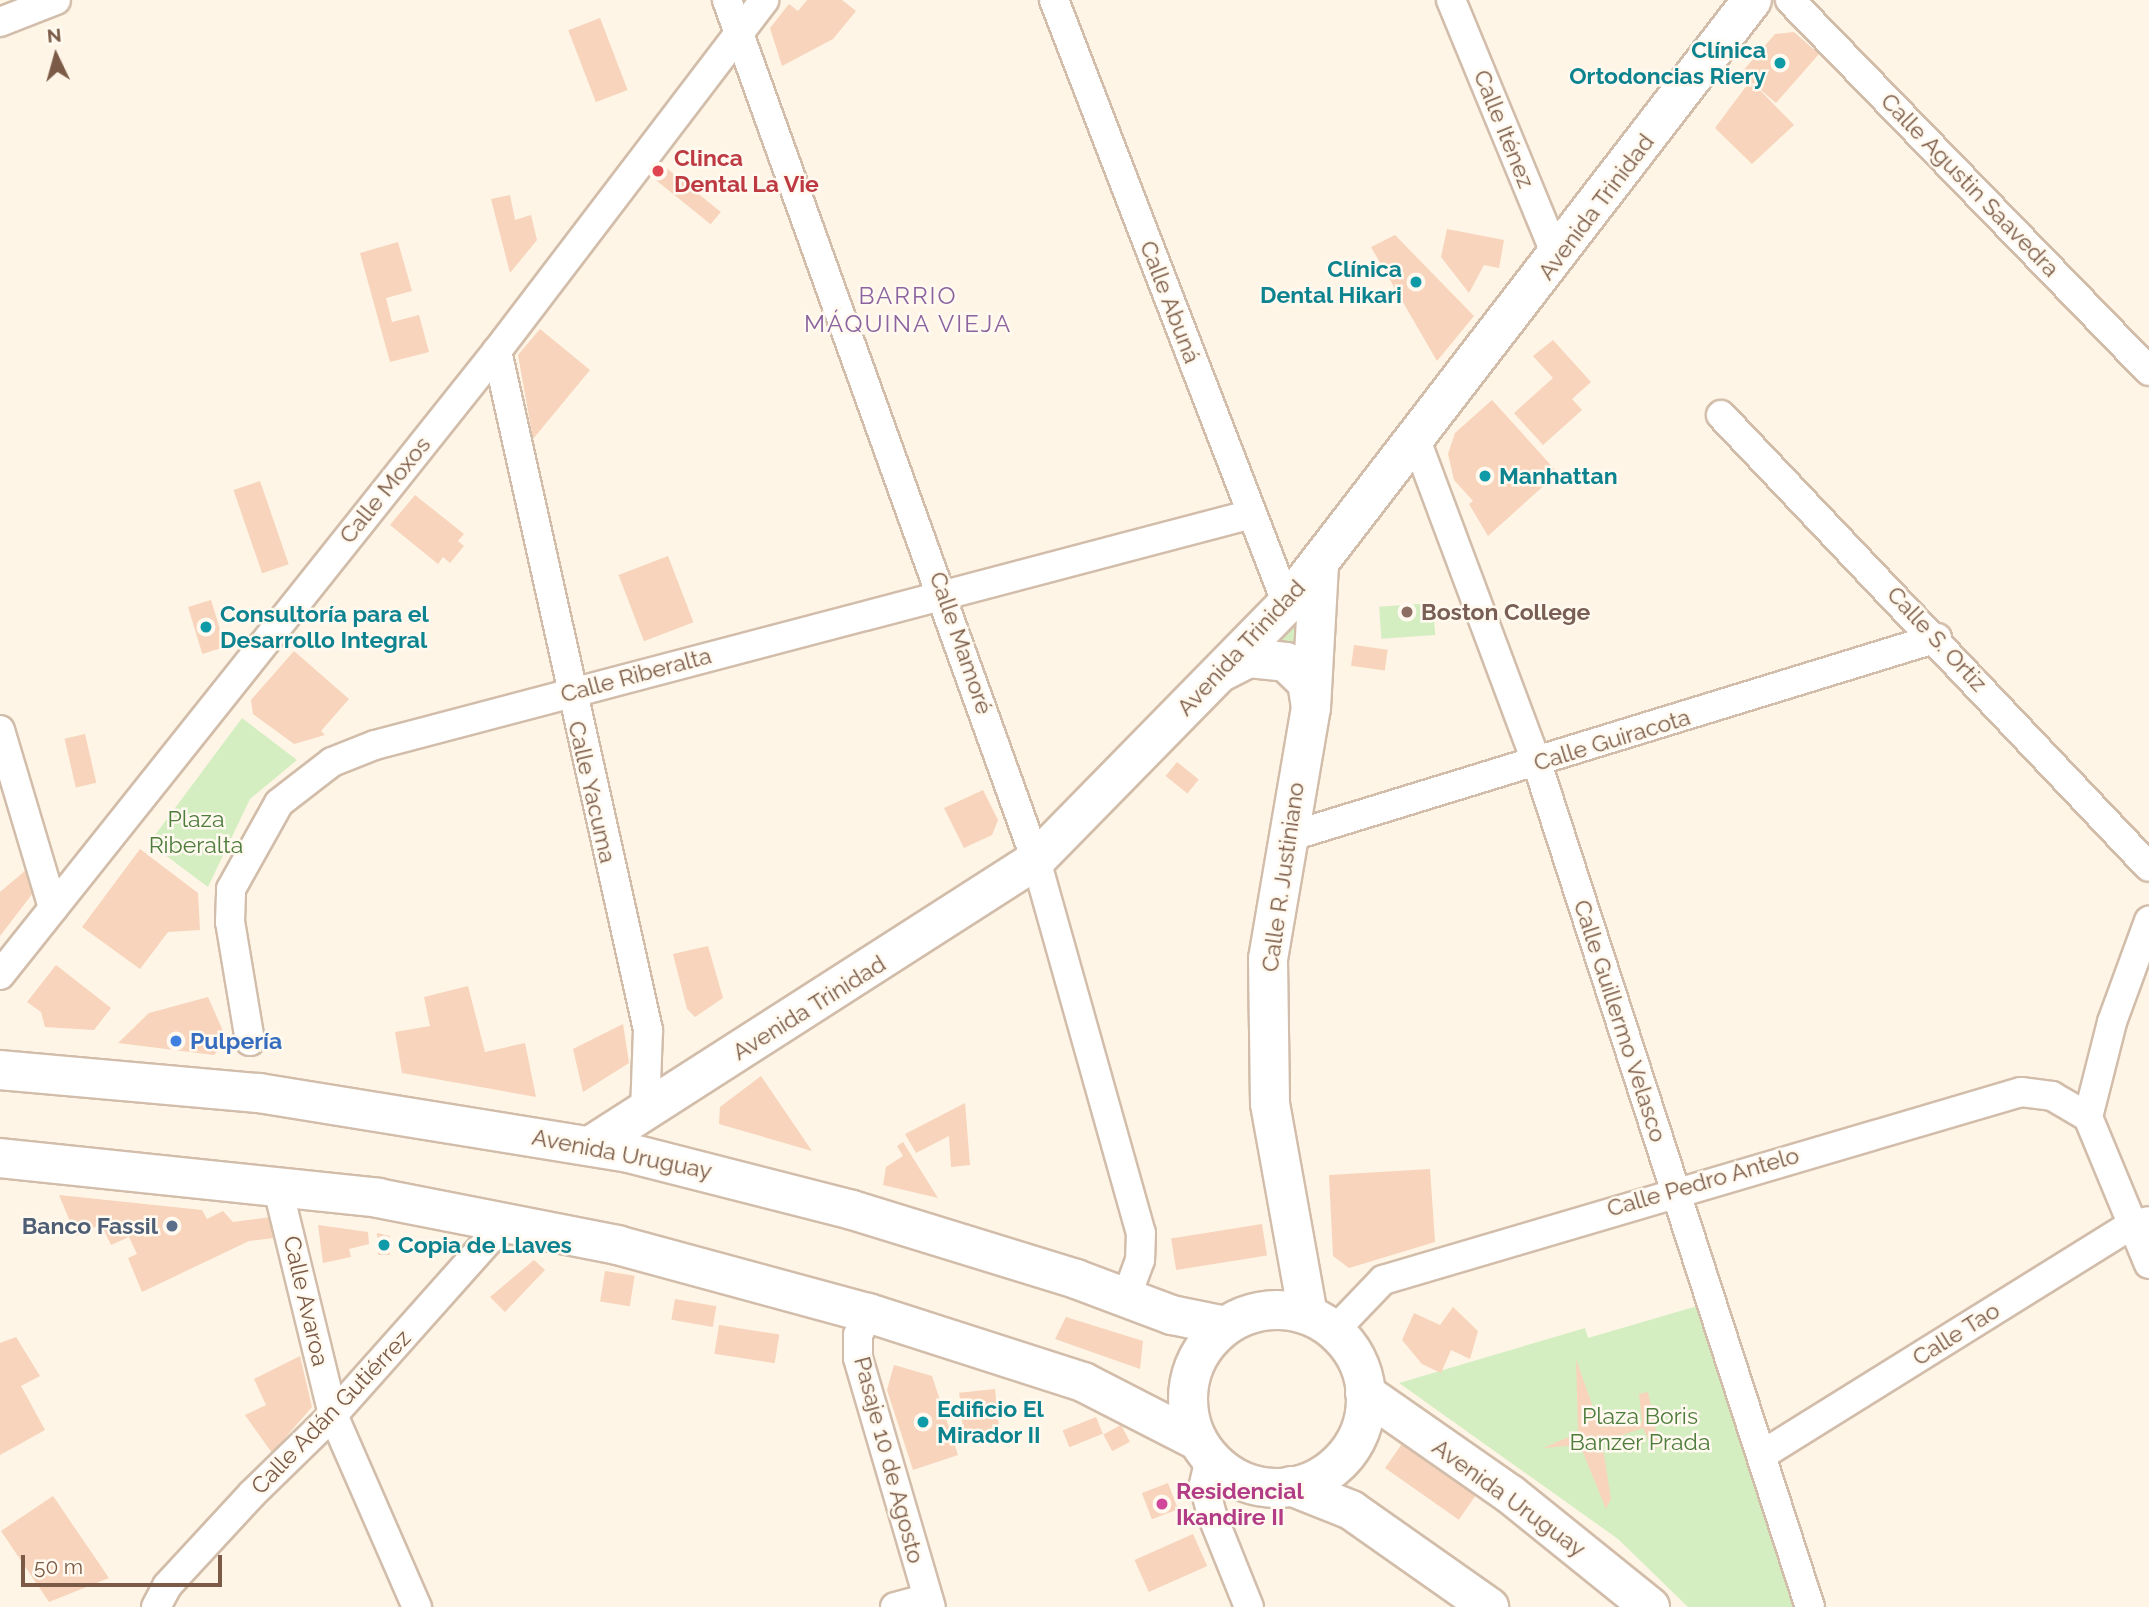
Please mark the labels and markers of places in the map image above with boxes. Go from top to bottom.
place label: Clínica Ortodoncias Riery [1569,36,1766,90]
marker: Clínica Ortodoncias Riery [1772,55,1788,71]
place label: Clinca Dental La Vie [674,144,820,198]
marker: Clinca Dental La Vie [648,161,668,181]
place label: Clínica Dental Hikari [1259,255,1402,309]
marker: Clínica Dental Hikari [1408,274,1424,290]
place label: Manhattan [1499,462,1618,490]
marker: Manhattan [1477,468,1493,484]
place label: Boston College [1421,598,1590,626]
place label: Consultoría para el Desarrollo Integral [220,600,429,654]
marker: Boston College [1399,604,1415,620]
marker: Consultoría para el Desarrollo Integral [198,619,214,635]
place label: Pulpería [190,1027,282,1055]
marker: Pulpería [168,1033,184,1049]
place label: Banco Fassil [22,1212,158,1240]
marker: Banco Fassil [164,1218,180,1234]
place label: Copia de Llaves [398,1231,572,1259]
marker: Copia de Llaves [376,1237,392,1253]
place label: Edificio El Mirador II [937,1395,1044,1449]
marker: Edificio El Mirador II [915,1414,931,1430]
place label: Residencial Ikandire II [1176,1477,1304,1531]
marker: Residencial Ikandire II [1154,1496,1170,1512]

